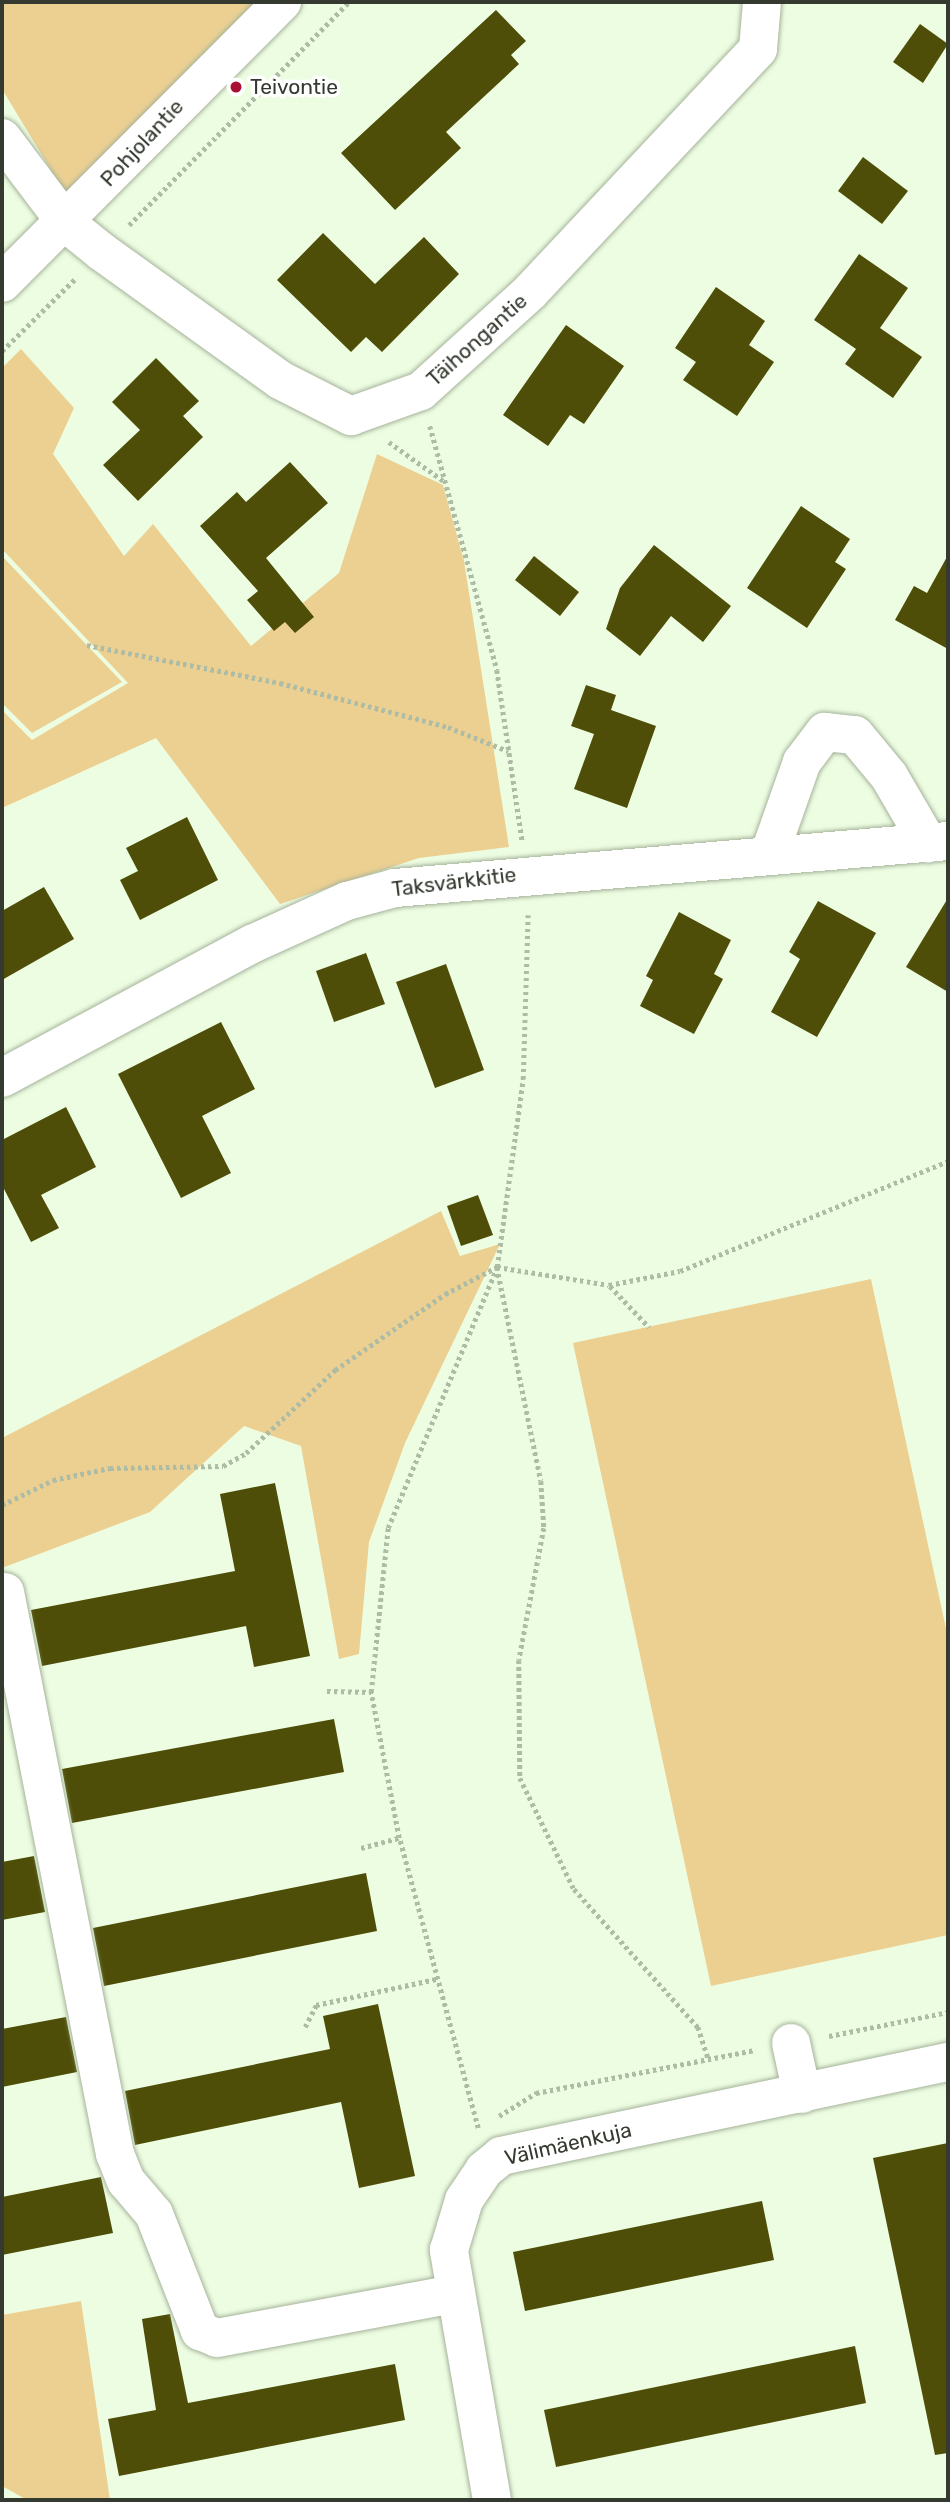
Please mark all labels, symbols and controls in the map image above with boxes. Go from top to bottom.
place label: Teivontie [250,74,338,100]
marker: Teivontie [228,79,244,95]
street label: Pohjolantie [95,94,189,192]
street label: Täihongantie [422,288,532,392]
street label: Taksvärkkitie [390,862,518,902]
street label: Välimäenkuja [502,2117,634,2171]

